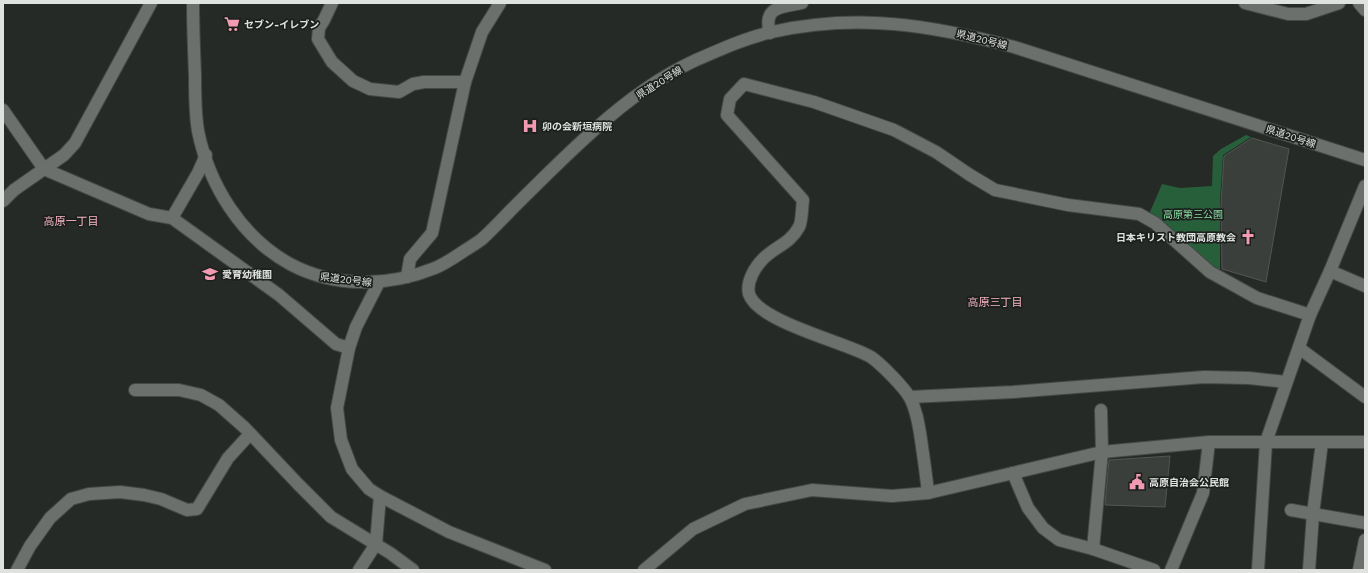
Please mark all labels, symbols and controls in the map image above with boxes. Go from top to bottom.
supermarket icon: セブン-イレブン [223,15,241,33]
place label: セブン-イレブン [244,19,319,30]
street label: 県道20号線 [955,28,1008,51]
street label: 県道20号線 [634,64,684,101]
hospital icon: 卯の会新垣病院 [521,117,539,135]
place label: 卯の会新垣病院 [542,121,612,132]
street label: 県道20号線 [1264,123,1317,150]
park label: 高原第三公園 [1163,209,1223,220]
district label: 高原一丁目 [44,215,99,228]
church icon: 日本キリスト教団高原教会 [1239,228,1257,246]
place label: 日本キリスト教団高原教会 [1116,232,1236,243]
school or university icon: 愛育幼稚園 [201,265,219,283]
place label: 愛育幼稚園 [222,269,272,280]
street label: 県道20号線 [319,271,372,288]
district label: 高原三丁目 [968,296,1023,309]
public building icon: 高原自治会公民館 [1128,473,1146,491]
place label: 高原自治会公民館 [1149,477,1229,488]

